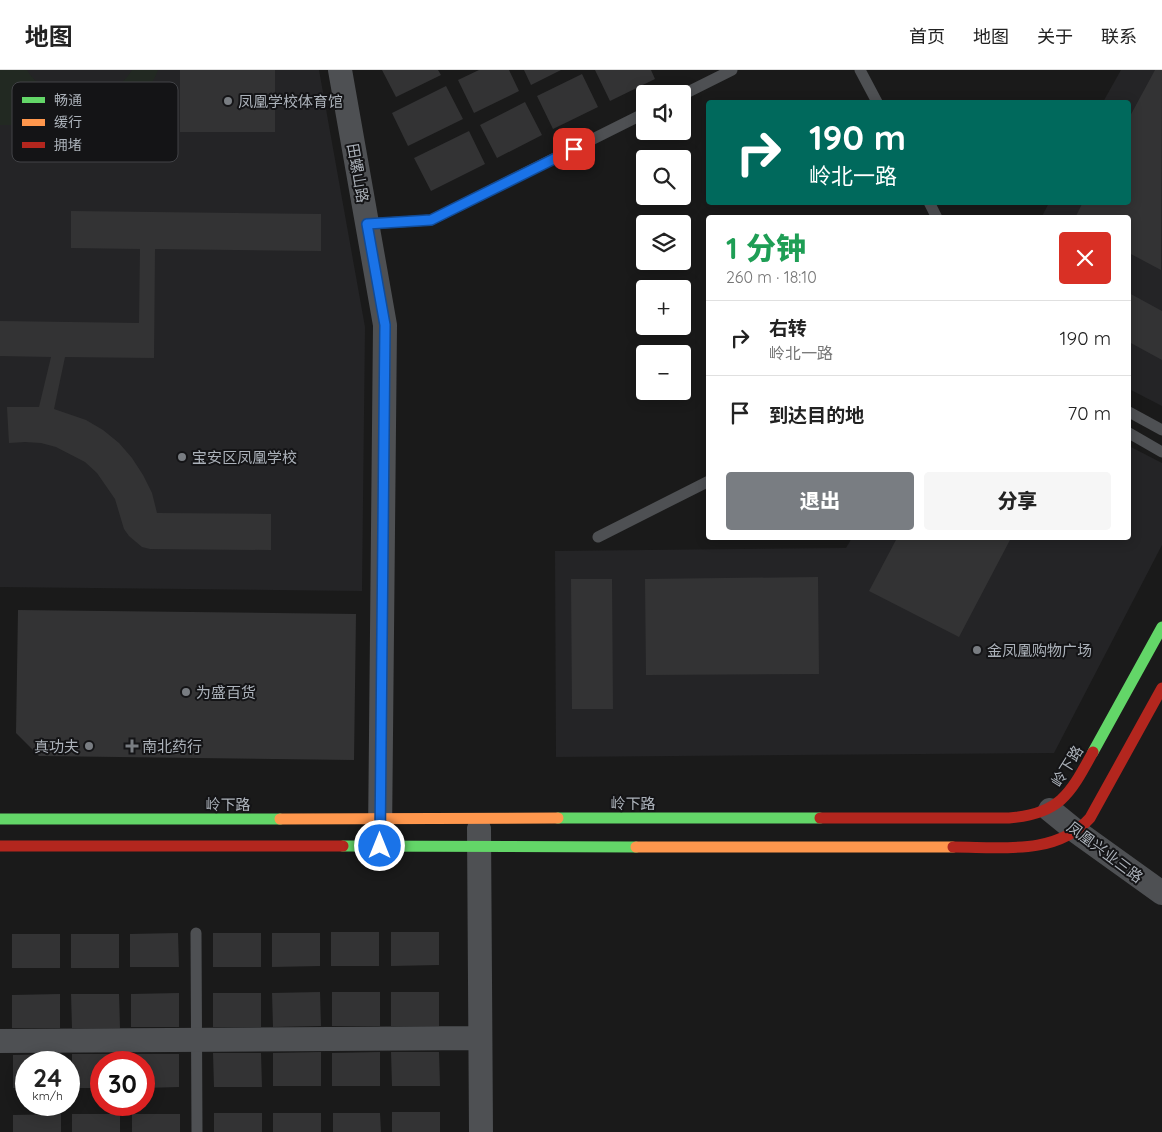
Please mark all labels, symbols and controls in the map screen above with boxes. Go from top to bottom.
text: 地图 [25,21,73,51]
text: 首页 [909,25,945,48]
text: 地图 [973,25,1009,48]
text: 关于 [1037,25,1073,48]
text: 联系 [1101,25,1137,48]
legend [12,82,178,162]
map controls [636,85,691,400]
button: sound [636,85,691,140]
text: 畅通 [54,91,82,109]
place label: 凤凰学校体育馆 [238,92,343,111]
marker: 凤凰学校体育馆 [222,95,234,107]
text: 缓行 [54,113,82,131]
text: 190 m [809,115,906,159]
icon: right [726,120,791,185]
pin [553,128,595,170]
icon: arrive [560,135,588,163]
text: 拥堵 [54,136,82,154]
street label: 田螺山路 [343,142,373,204]
button: search [636,150,691,205]
text: 岭北一路 [809,162,897,190]
button: layers [636,215,691,270]
text: 1 分钟 [726,229,806,267]
button: close [1059,232,1111,284]
text: 260 m · 18:10 [726,267,817,287]
button: + [636,280,691,335]
text: 右转 [769,316,807,340]
icon: right [726,324,754,352]
text: 190 m [1060,326,1111,350]
text: 岭北一路 [769,343,833,363]
button: − [636,345,691,400]
icon: arrive [726,399,754,427]
text: 70 m [1067,401,1111,425]
text: 到达目的地 [769,403,864,427]
place label: 宝安区凤凰学校 [192,448,297,467]
marker: 宝安区凤凰学校 [176,451,188,463]
button: 退出 [726,472,914,530]
button: 分享 [924,472,1111,530]
place label: 金凤凰购物广场 [987,641,1092,660]
marker: 金凤凰购物广场 [971,644,983,656]
place label: 为盛百货 [196,683,256,702]
marker: 为盛百货 [180,686,192,698]
place label: 真功夫 [34,737,79,756]
place label: 南北药行 [142,737,202,756]
marker: 真功夫 [83,740,95,752]
marker: 南北药行 [126,740,138,752]
street label: 岭下路 [1047,742,1087,790]
street label: 岭下路 [610,794,656,813]
street label: 岭下路 [205,795,251,814]
street label: 凤凰兴业三路 [1063,817,1147,887]
position arrow [353,819,405,871]
speed limit sign: 30 [90,1051,155,1116]
text: 24 [33,1062,62,1093]
text: km/h [32,1088,63,1103]

